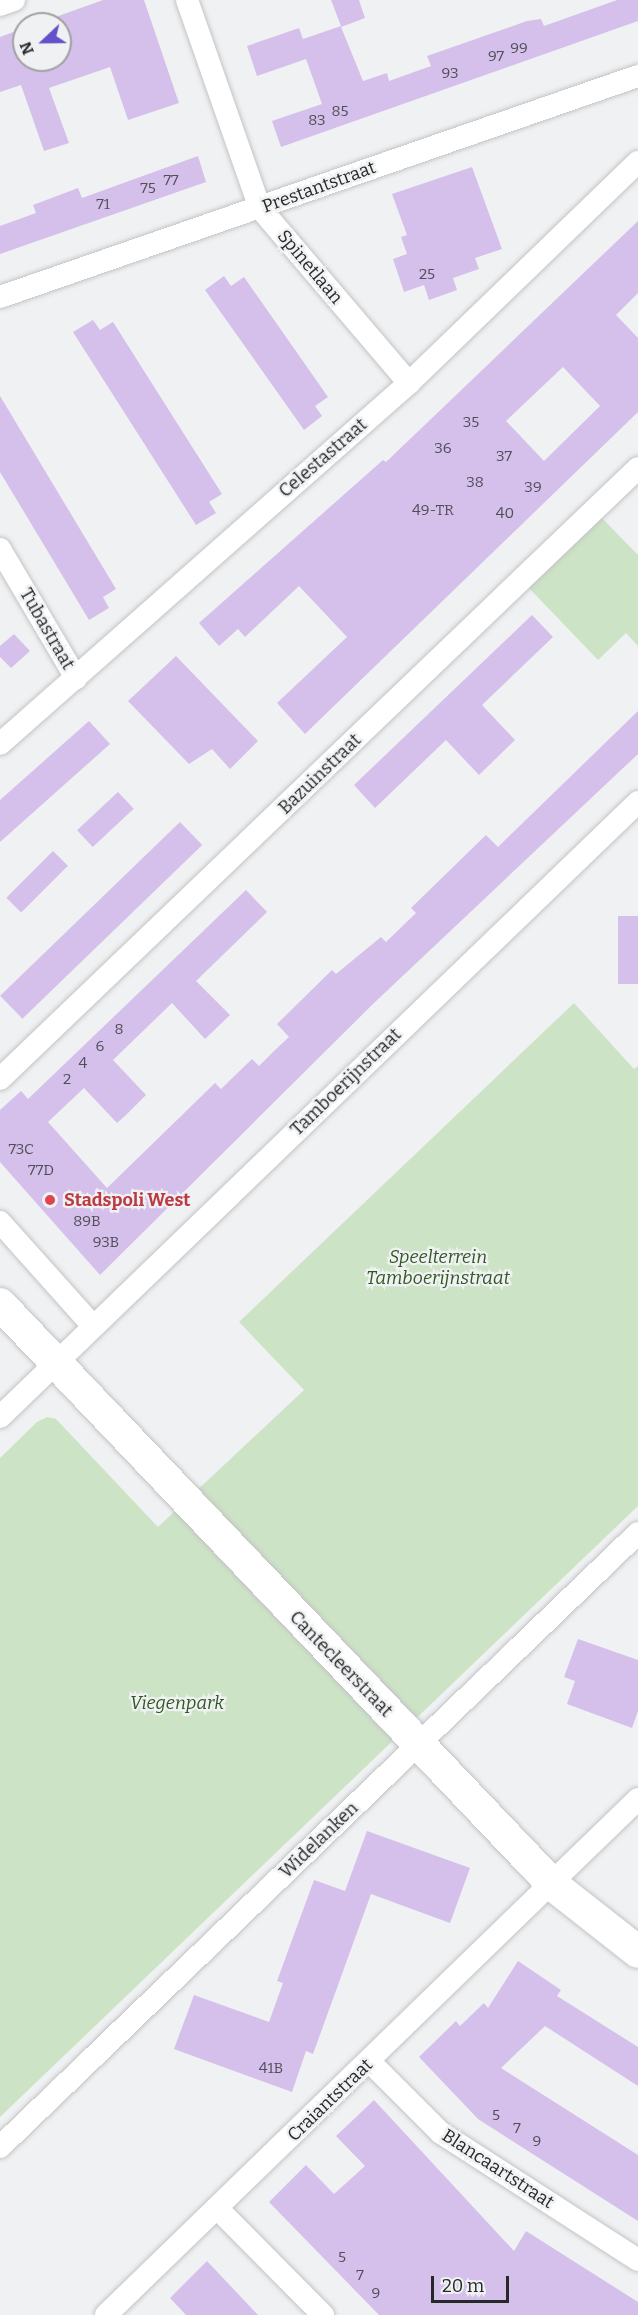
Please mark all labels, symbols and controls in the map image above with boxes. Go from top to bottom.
north arrow [12,12,72,72]
text: N [16,39,38,57]
house number: 99 [510,40,528,58]
house number: 97 [488,48,504,66]
house number: 93 [441,65,459,83]
house number: 85 [331,103,349,121]
house number: 83 [308,112,326,130]
street label: Prestantstraat [259,156,379,218]
house number: 77 [163,172,179,190]
house number: 75 [140,180,156,198]
house number: 71 [96,196,110,214]
street label: Spinetlaan [273,226,347,308]
house number: 25 [419,266,435,284]
street label: Celestastraat [275,414,371,502]
house number: 35 [463,414,479,432]
house number: 36 [434,440,452,458]
house number: 37 [496,448,512,466]
house number: 38 [466,474,484,492]
house number: 39 [524,479,542,497]
house number: 49-TR [412,502,454,520]
house number: 40 [496,505,514,523]
street label: Tubastraat [15,584,79,674]
street label: Bazuinstraat [274,729,366,819]
house number: 8 [114,1021,124,1039]
street label: Tamboerijnstraat [286,1024,406,1140]
house number: 6 [96,1038,104,1056]
house number: 4 [79,1055,87,1073]
house number: 2 [63,1071,71,1089]
house number: 73C [8,1141,34,1159]
house number: 77D [28,1162,54,1180]
place label: Stadspoli West [64,1189,190,1211]
marker: Stadspoli West [41,1191,59,1209]
house number: 89B [73,1213,101,1231]
house number: 93B [93,1234,119,1252]
park label: Speelterrein Tamboerijnstraat [366,1247,510,1290]
street label: Cantecleerstraat [285,1607,397,1721]
park label: Viegenpark [130,1692,224,1714]
street label: Widelanken [275,1797,363,1883]
street label: Craiantstraat [283,2054,377,2146]
house number: 41B [259,2060,283,2078]
house number: 5 [492,2107,500,2125]
house number: 7 [513,2120,521,2138]
street label: Blancaartstraat [438,2125,558,2213]
house number: 9 [533,2133,541,2151]
house number: 5 [338,2249,346,2267]
scale bar [434,2264,512,2302]
house number: 7 [356,2267,364,2285]
text: 20 m [442,2275,484,2297]
house number: 9 [372,2285,380,2303]

